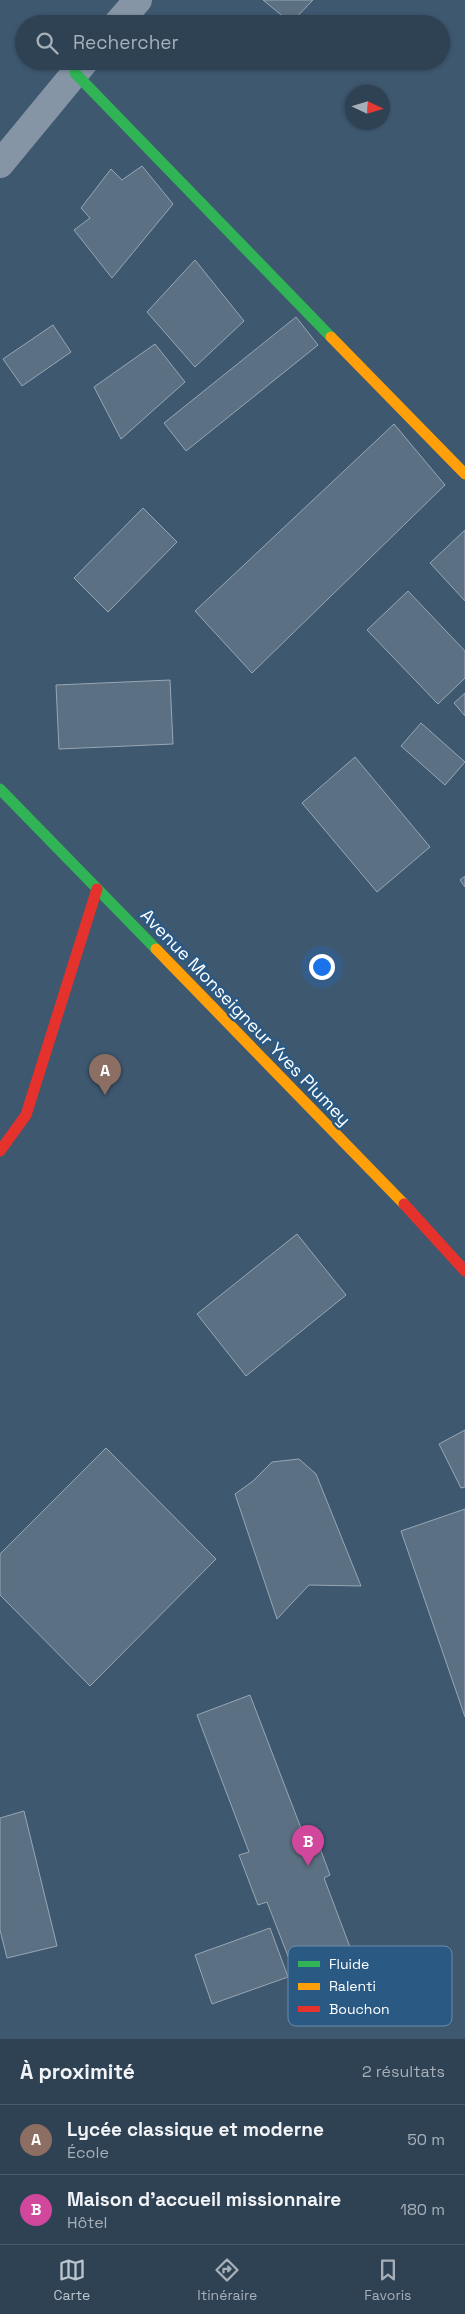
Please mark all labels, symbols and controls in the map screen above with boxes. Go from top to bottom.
search box [15,15,450,70]
icon: search [33,29,61,57]
text: Rechercher [73,30,179,55]
north arrow [345,85,390,130]
street label: Avenue Monseigneur Yves Plumey [136,904,356,1130]
your location [309,954,335,980]
pin: A [89,1054,121,1095]
pin: B [292,1825,324,1866]
legend [288,1946,452,2026]
text: Fluide [329,1955,369,1973]
text: Ralenti [329,1977,376,1995]
text: Bouchon [329,2000,390,2018]
text: À proximité [20,2058,135,2085]
text: 2 résultats [362,2061,445,2082]
text: Lycée classique et moderne [67,2117,324,2142]
text: A [31,2129,41,2150]
text: 50 m [407,2129,445,2150]
text: École [67,2142,109,2163]
text: Maison d'accueil missionnaire [67,2187,341,2212]
text: B [31,2199,41,2220]
text: 180 m [400,2199,445,2220]
text: Hôtel [67,2212,108,2233]
tab: Carte [54,2256,90,2304]
tab: Itinéraire [197,2256,257,2304]
tab: Favoris [364,2256,411,2304]

